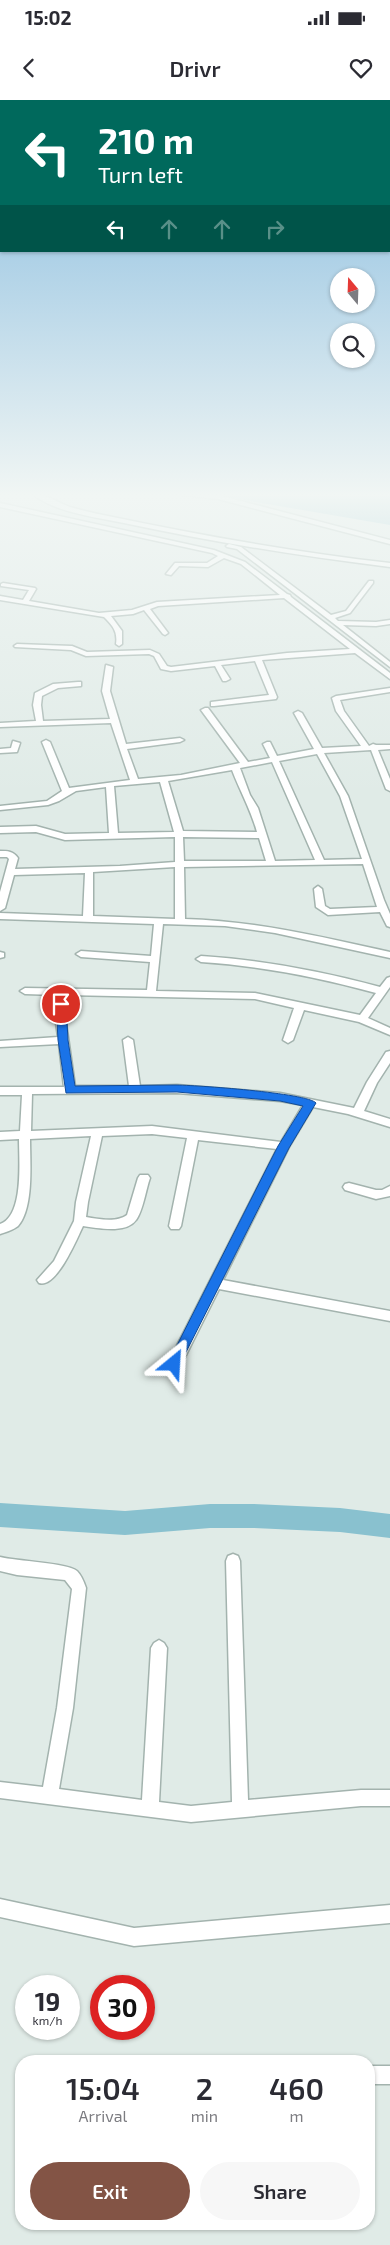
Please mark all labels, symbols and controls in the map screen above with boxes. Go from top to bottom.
text: 15:02 [25,6,72,29]
icon: back [15,54,43,82]
icon: heart [347,54,375,82]
text: Drivr [169,55,221,81]
text: 210 m [98,119,194,161]
icon: left [15,120,80,185]
text: Turn left [98,161,183,187]
icon: left [102,215,130,243]
icon: ahead [155,215,183,243]
icon: ahead [208,215,236,243]
icon: right [261,215,289,243]
north arrow [330,268,375,312]
map controls [330,268,375,368]
button: search [330,323,375,368]
pin [40,983,82,1025]
icon: arrive [47,990,75,1018]
position arrow [147,1337,199,1389]
speed limit sign: 30 [90,1975,155,2040]
text: 19 [35,1986,60,2016]
text: km/h [33,2013,62,2027]
text: 15:04 [66,2070,140,2106]
text: 2 [196,2070,213,2106]
text: 460 [269,2070,324,2106]
text: Arrival [79,2106,127,2125]
text: min [191,2106,218,2125]
text: m [290,2106,304,2125]
button: Exit [30,2162,190,2220]
button: Share [200,2162,360,2220]

